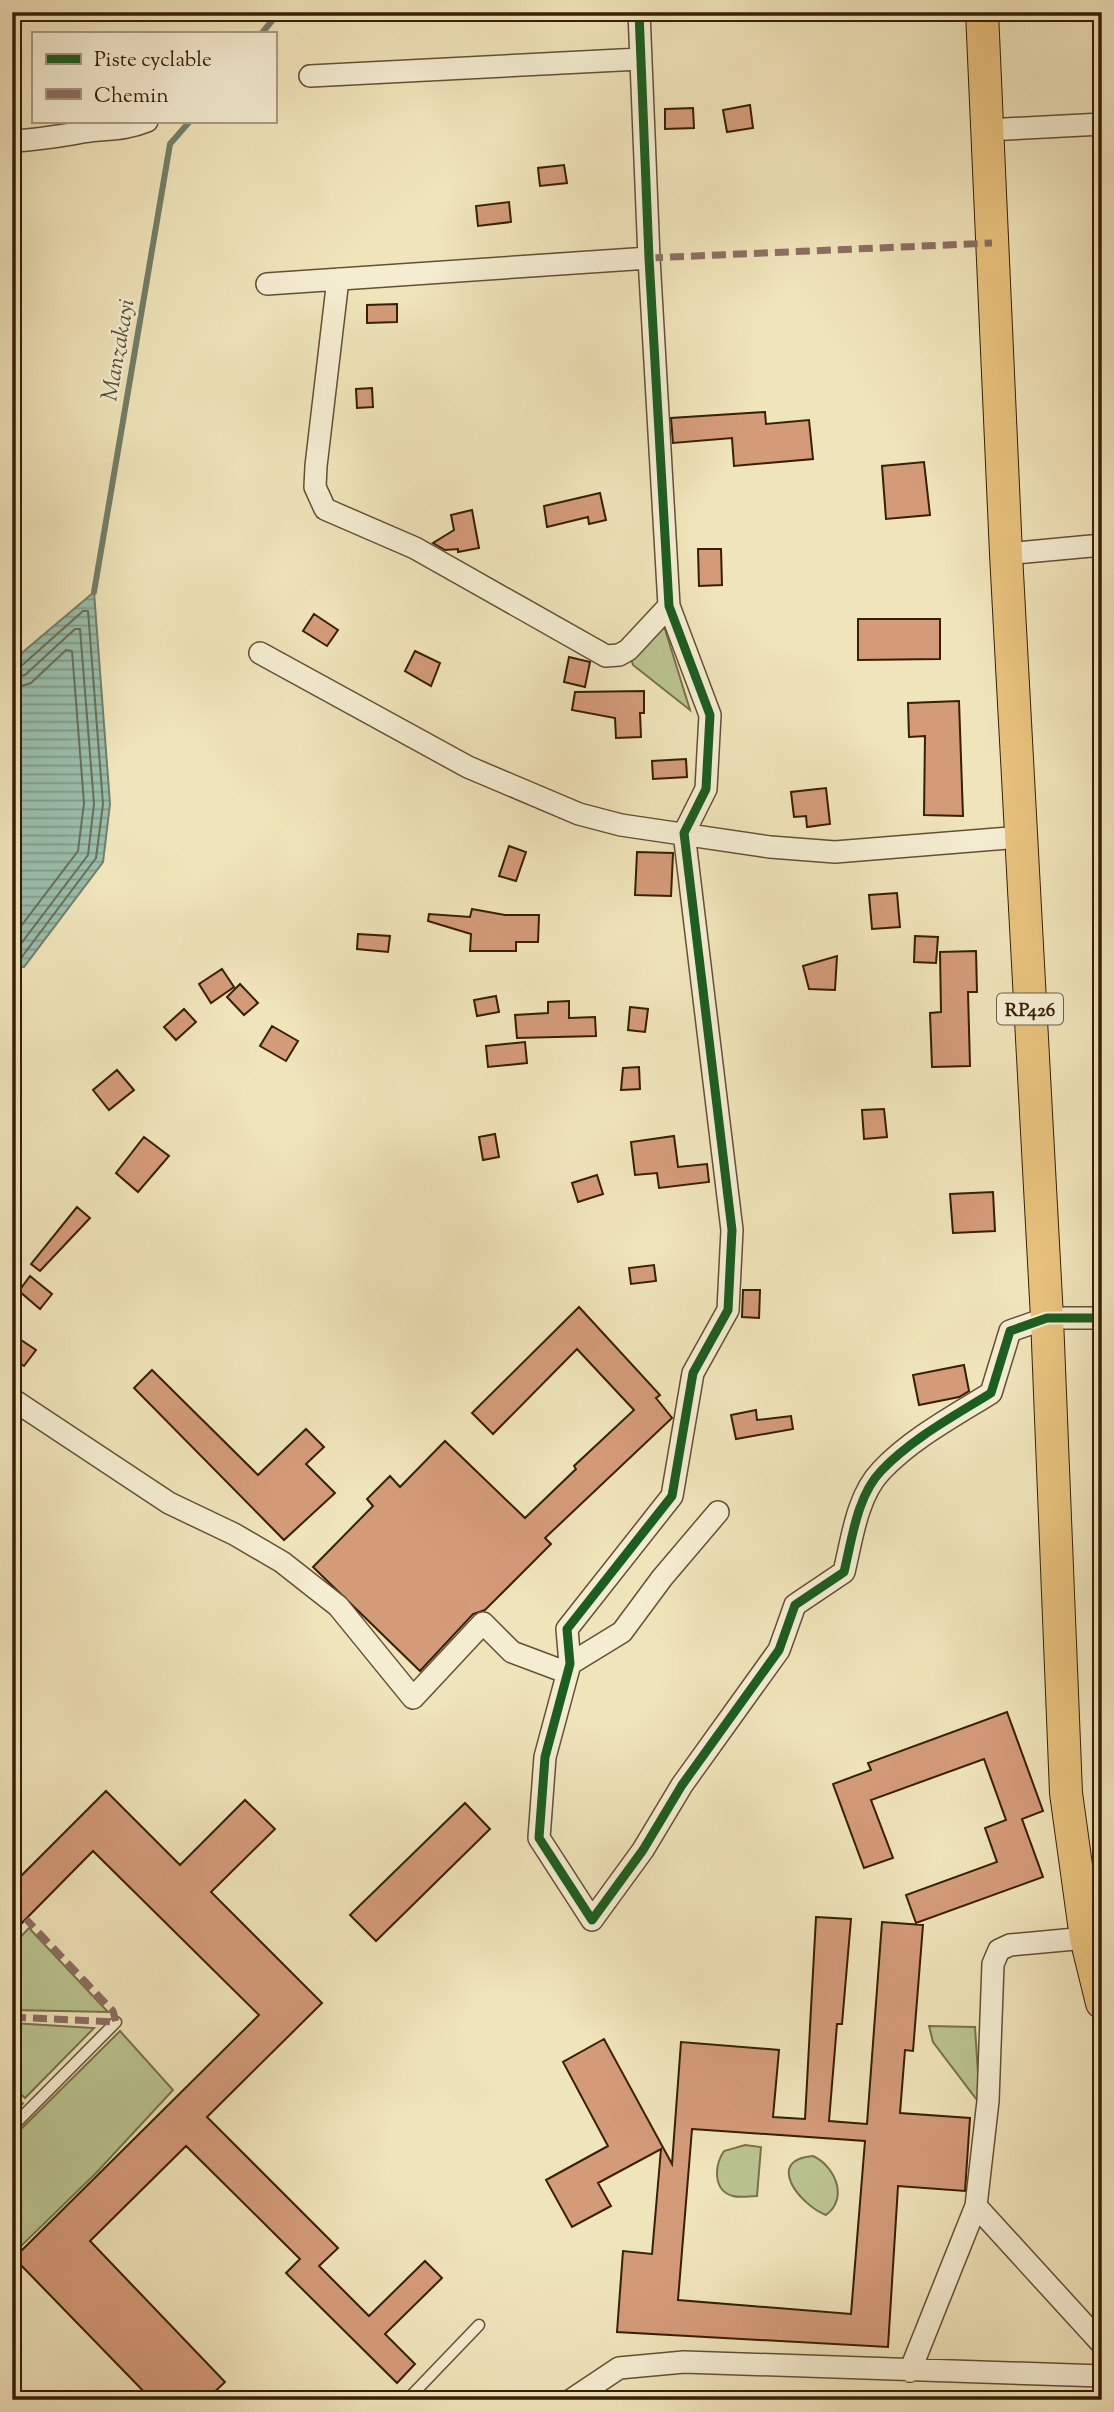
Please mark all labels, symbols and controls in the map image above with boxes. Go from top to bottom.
legend [32,32,276,122]
text: Piste cyclable [94,46,212,76]
text: Chemin [94,82,169,112]
water label: Manzakayi [94,297,145,404]
road number: RP426 [997,993,1063,1024]

